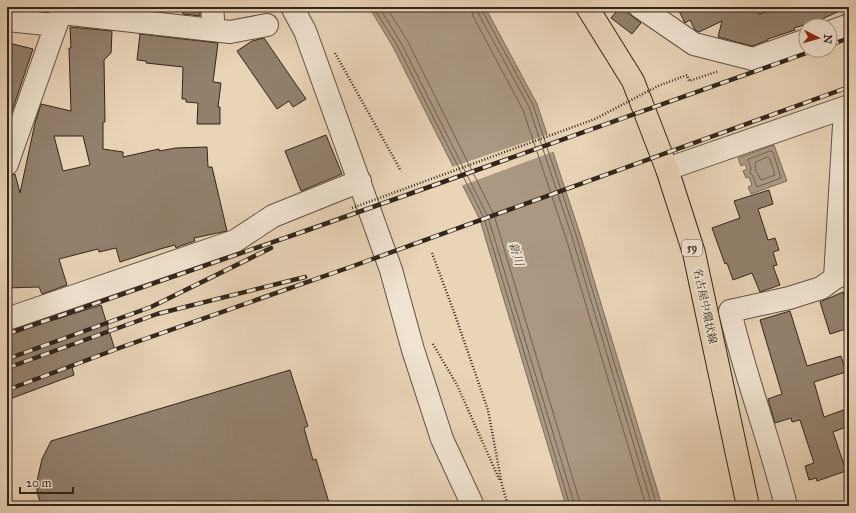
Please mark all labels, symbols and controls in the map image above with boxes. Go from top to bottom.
north arrow [798,18,838,58]
text: N [820,34,834,45]
water label: 新川 [506,240,527,269]
road number: 59 [682,240,702,256]
street label: 名古屋中環状線 [691,267,719,345]
scale bar [20,469,73,495]
text: 20 m [26,476,52,490]

